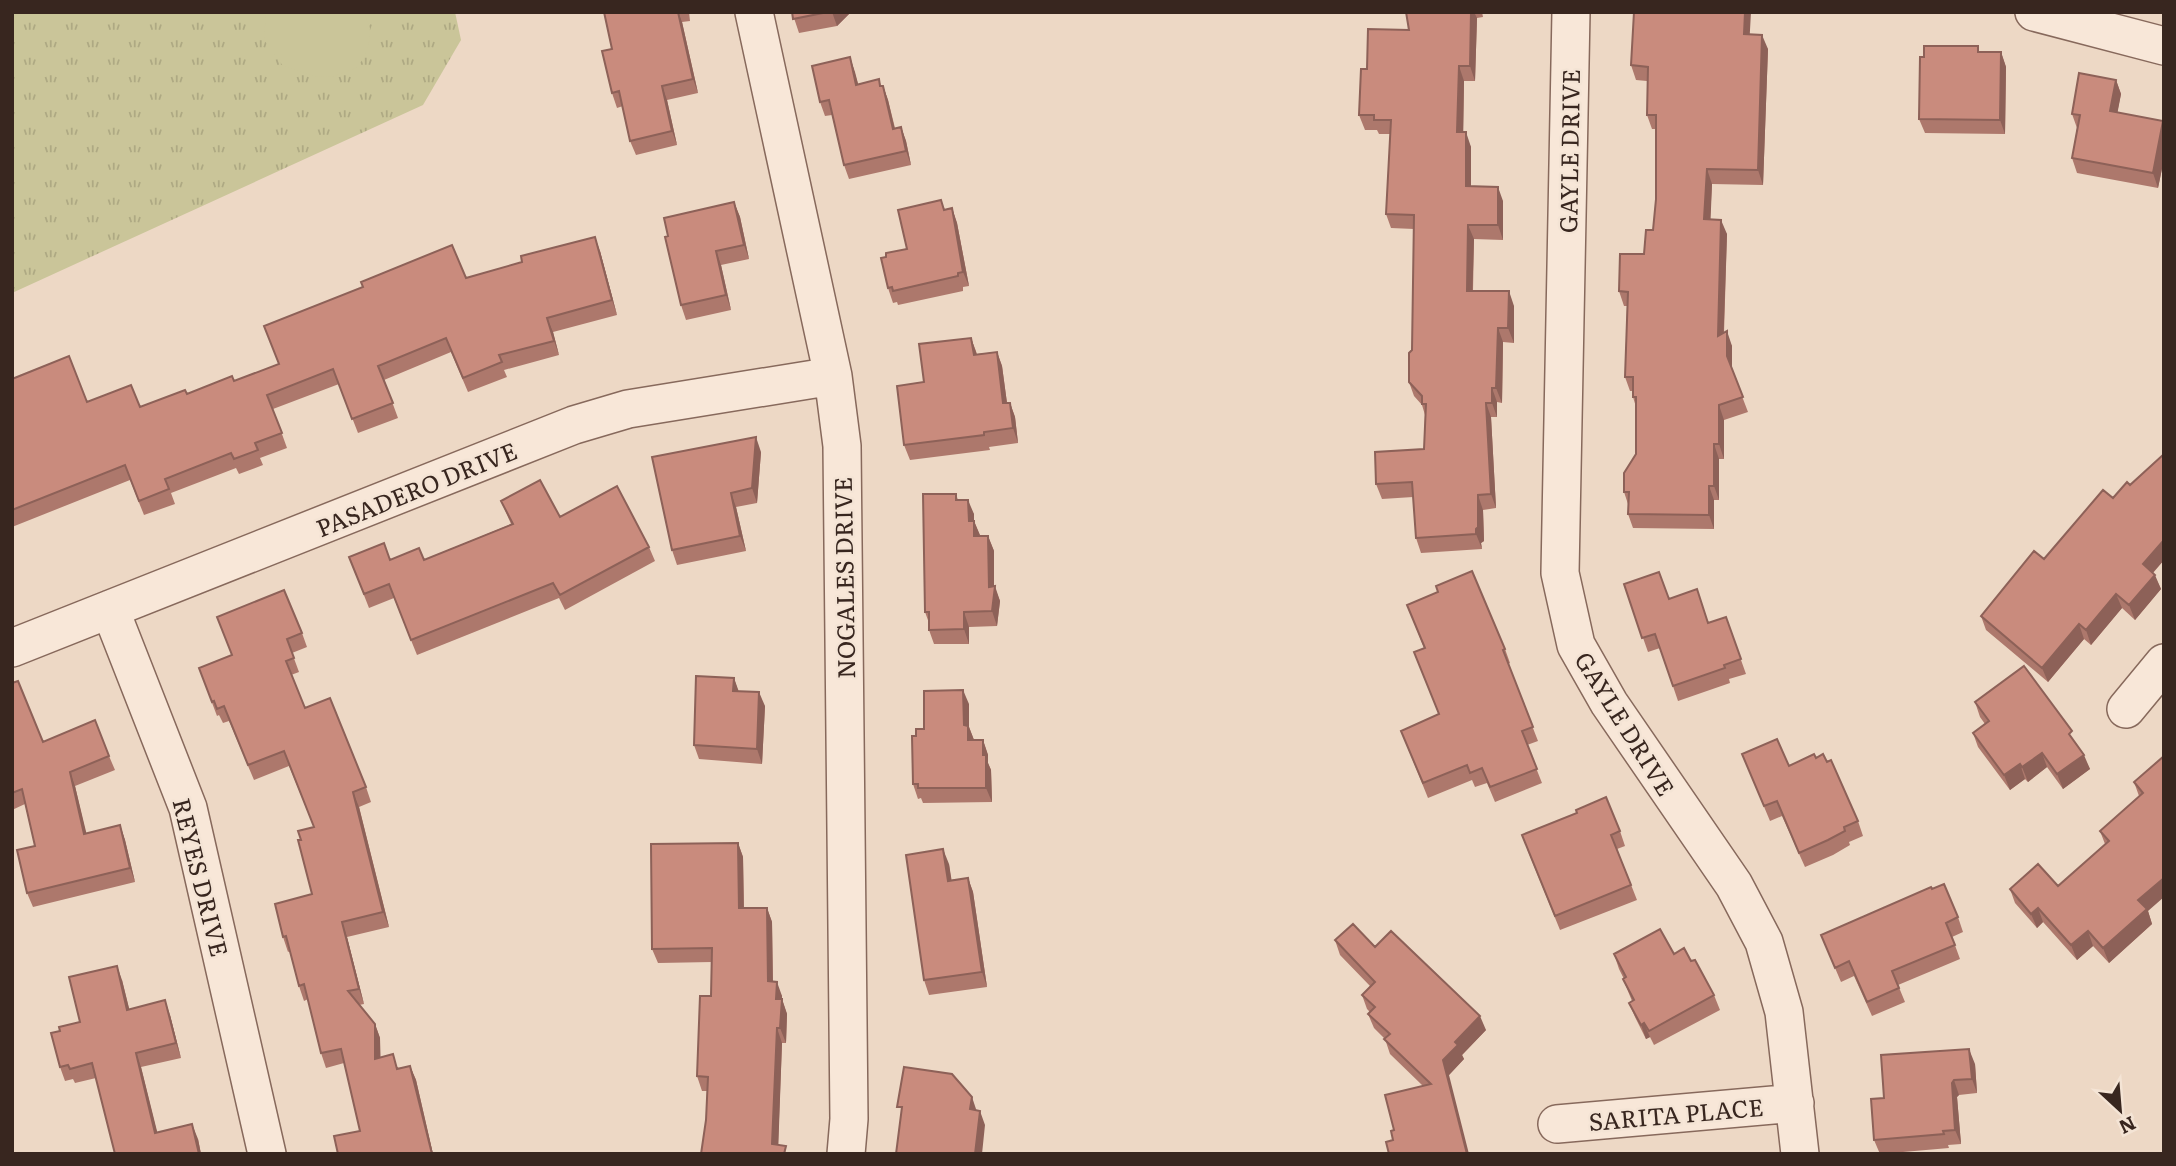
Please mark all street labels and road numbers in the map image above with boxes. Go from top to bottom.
street label: GAYLE DRIVE [1549,69,1587,233]
street label: PASADERO DRIVE [310,432,522,544]
street label: NOGALES DRIVE [824,477,862,679]
street label: GAYLE DRIVE [1568,644,1684,802]
street label: REYES DRIVE [165,794,239,960]
street label: SARITA PLACE [1587,1088,1765,1138]

